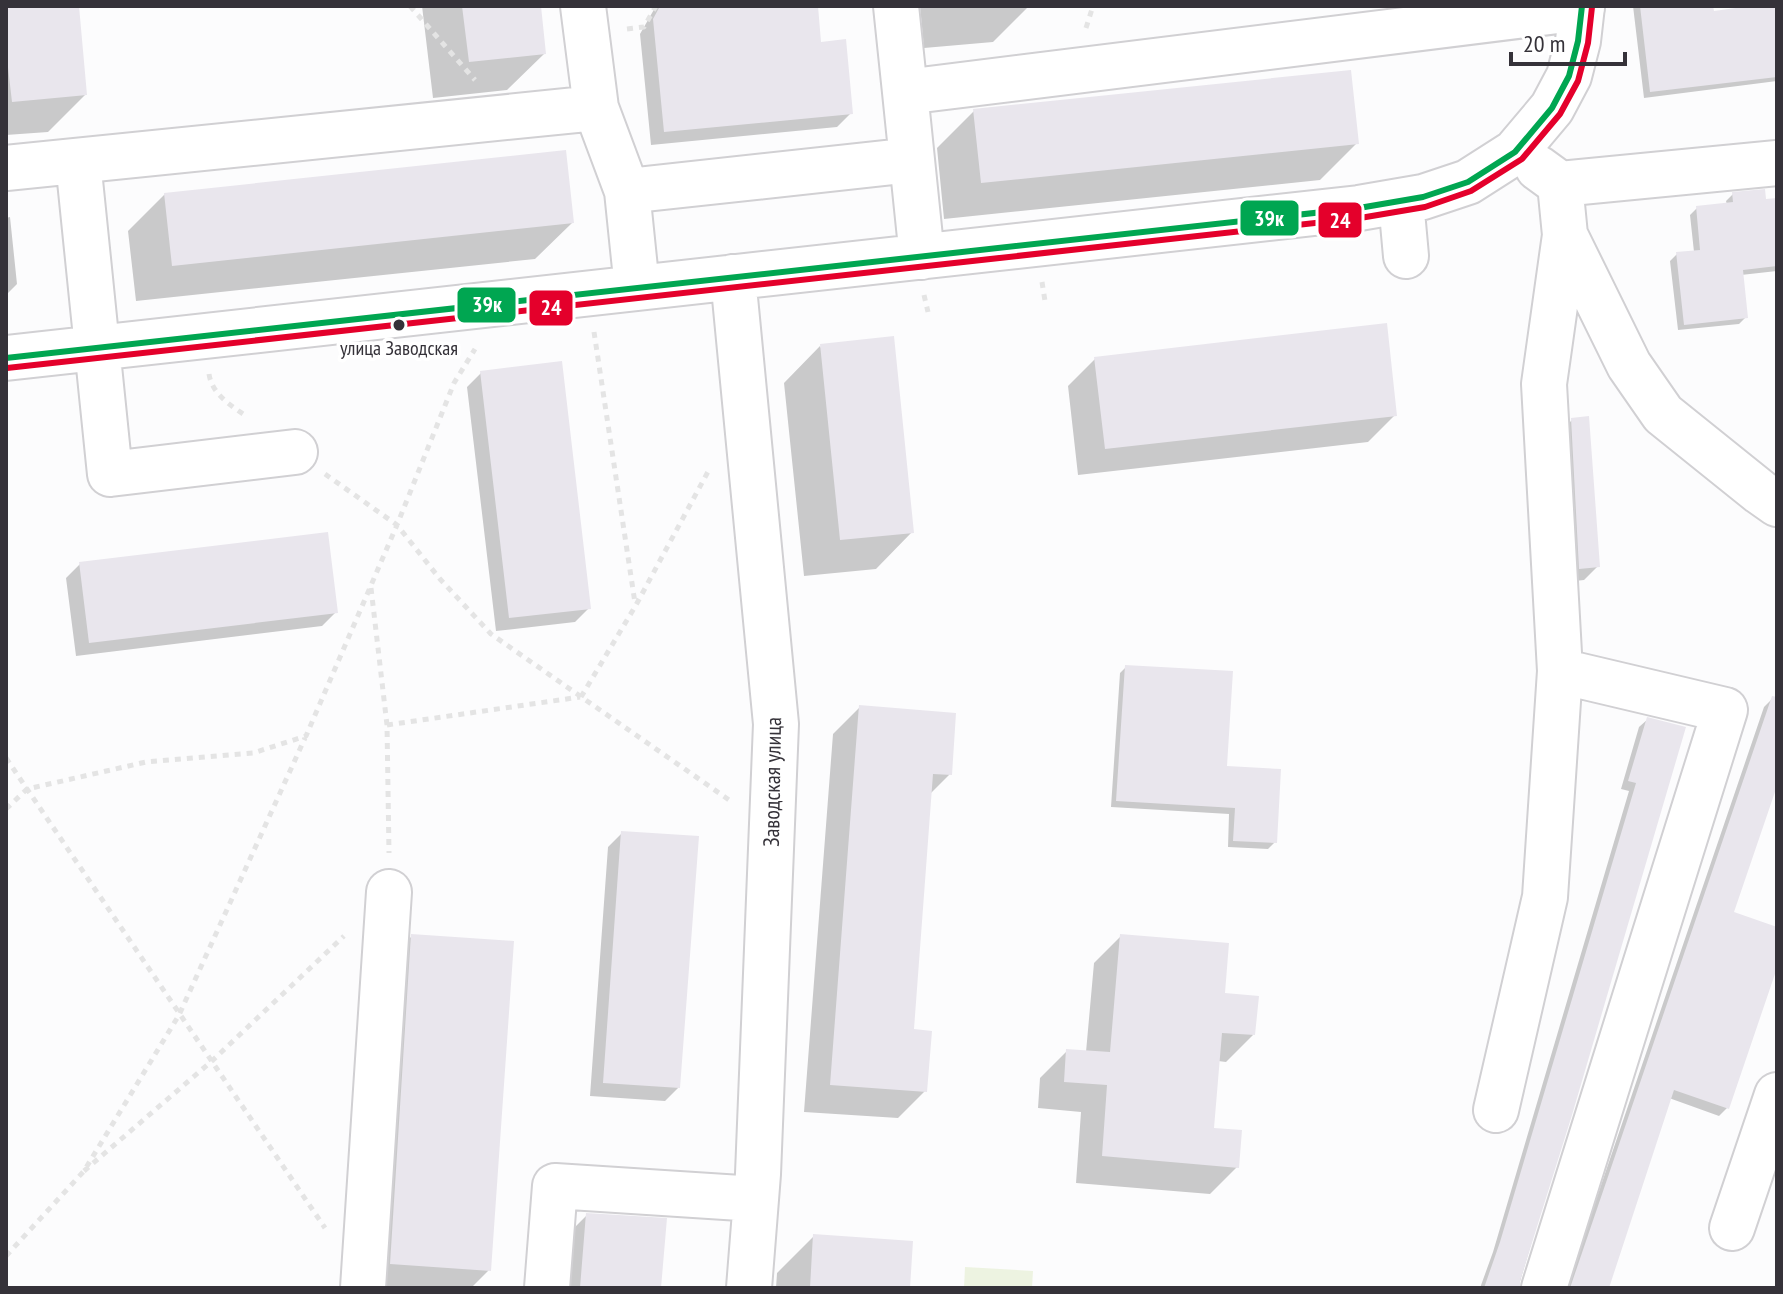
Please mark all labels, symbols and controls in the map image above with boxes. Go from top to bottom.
scale bar [1511,16,1625,66]
text: 20 m [1523,28,1565,59]
line badge: 39к [1239,199,1300,237]
line badge: 24 [1317,201,1363,239]
text: 39к [1254,204,1285,232]
text: 24 [1329,206,1351,234]
line badge: 39к [456,286,517,324]
line badge: 24 [528,289,574,327]
text: 39к [472,290,503,318]
text: 24 [540,293,562,321]
marker: улица Заводская [391,317,407,333]
place label: улица Заводская [340,335,458,361]
street label: Заводская улица [757,717,787,847]

